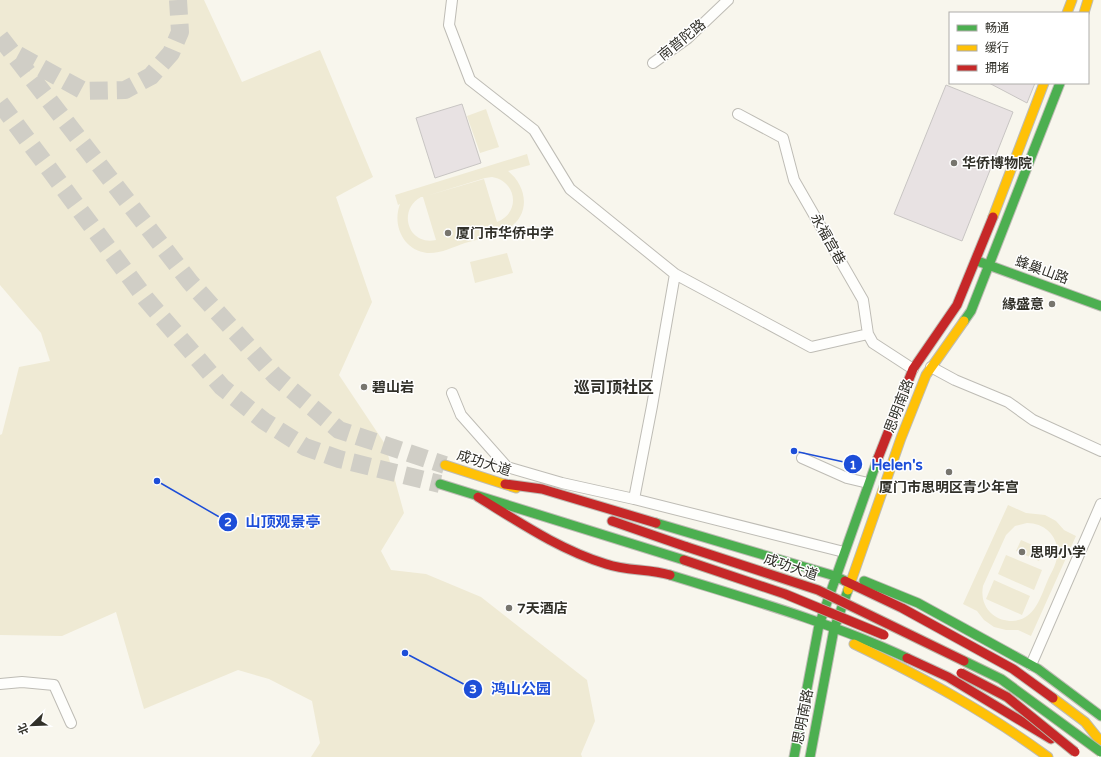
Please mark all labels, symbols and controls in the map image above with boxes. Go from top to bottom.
legend [949,12,1089,84]
street label: 南普陀路 [655,16,709,64]
text: 畅通 [985,21,1009,35]
text: 缓行 [985,41,1009,55]
text: 拥堵 [985,61,1009,75]
place label: 华侨博物院 [962,155,1032,172]
marker: 华侨博物院 [949,158,959,168]
street label: 永福宫巷 [807,210,849,268]
place label: 厦门市华侨中学 [456,225,554,242]
marker: 厦门市华侨中学 [443,228,453,238]
street label: 蜂巢山路 [1013,252,1071,288]
place label: 緣盛意 [1002,296,1044,313]
marker: 緣盛意 [1047,299,1057,309]
street label: 思明南路 [881,377,917,435]
district label: 巡司顶社区 [574,378,654,398]
place label: 碧山岩 [372,379,414,396]
marker: 碧山岩 [359,382,369,392]
street label: 成功大道 [455,446,513,480]
callout: Helen's [843,451,930,478]
text: Helen's [871,456,923,474]
text: 1 [849,458,857,472]
marker: 厦门市思明区青少年宫 [944,467,954,477]
place label: 厦门市思明区青少年宫 [879,479,1019,496]
callout: 山顶观景亭 [218,508,329,535]
text: 山顶观景亭 [245,513,321,531]
text: 2 [224,515,232,529]
place label: 思明小学 [1030,544,1086,561]
marker: 思明小学 [1017,547,1027,557]
street label: 成功大道 [762,550,820,584]
place label: 7天酒店 [517,600,568,617]
marker: 7天酒店 [504,603,514,613]
callout: 鸿山公园 [463,675,559,702]
text: 鸿山公园 [491,680,551,698]
text: 3 [469,682,477,696]
street label: 思明南路 [789,688,817,746]
north arrow [12,705,52,745]
text: 北 [15,721,31,736]

